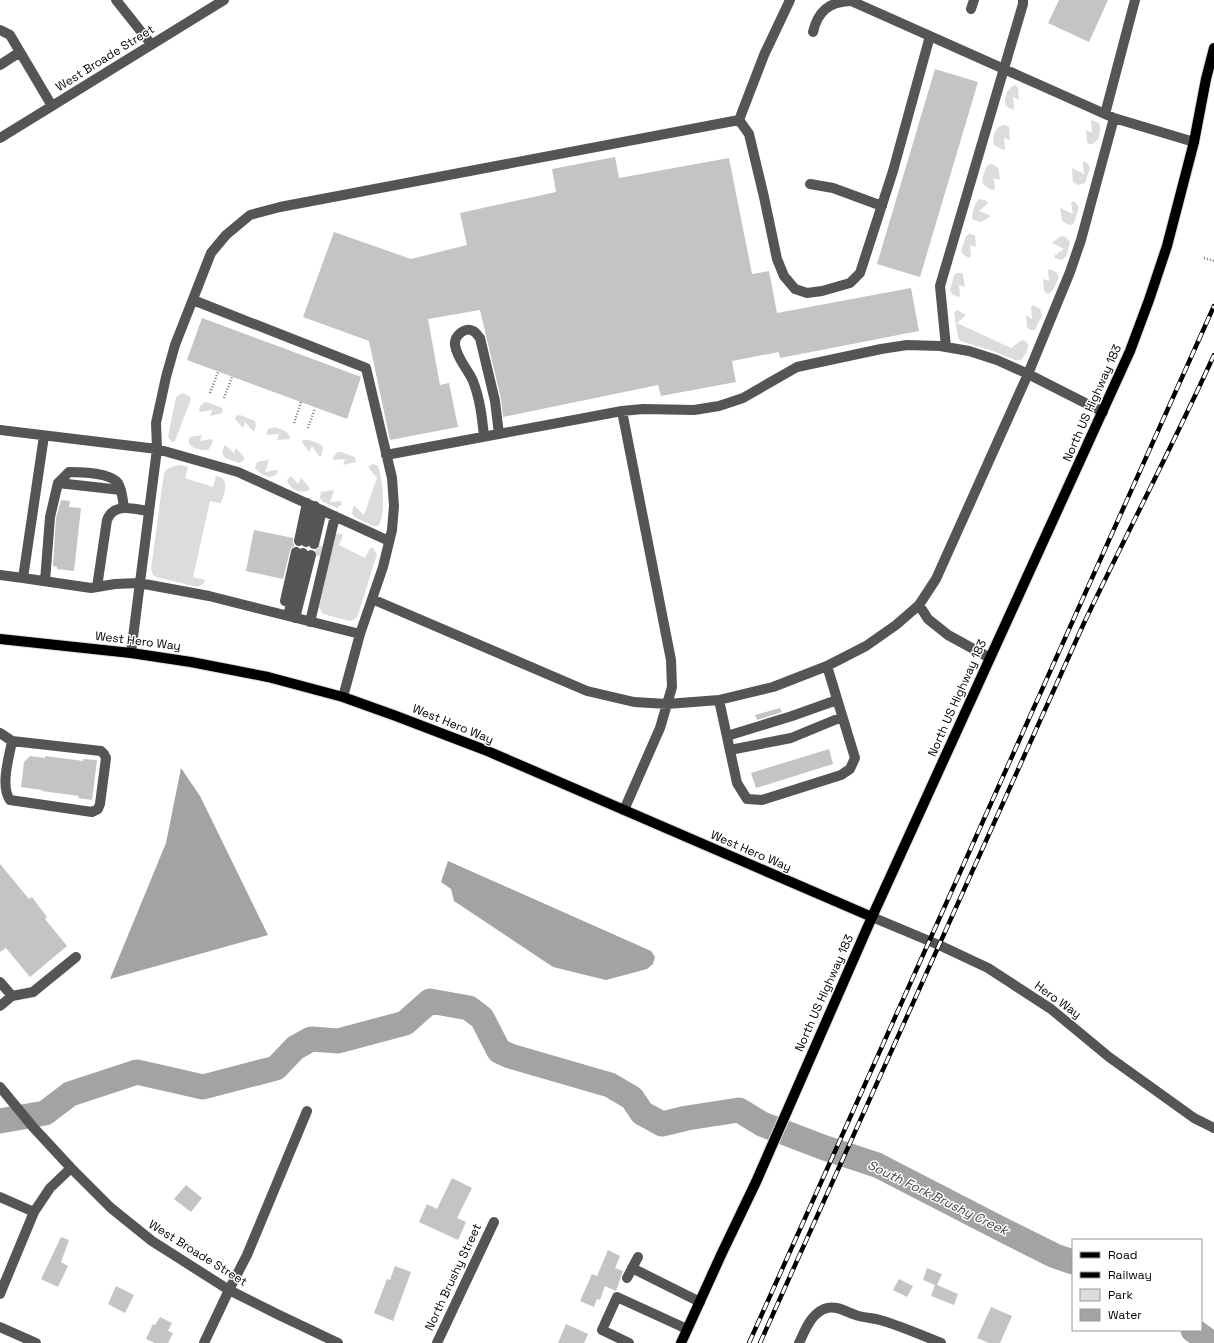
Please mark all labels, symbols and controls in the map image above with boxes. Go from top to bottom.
street label: West Broade Street [53,21,157,95]
street label: North US Highway 183 [1059,342,1125,464]
street label: West Hero Way [94,628,182,654]
street label: North US Highway 183 [924,637,990,759]
street label: West Hero Way [410,700,496,748]
street label: West Hero Way [708,827,794,875]
street label: North US Highway 183 [791,932,857,1054]
street label: Hero Way [1031,978,1085,1022]
water label: South Fork Brushy Creek [865,1156,1013,1240]
street label: West Broade Street [146,1216,250,1290]
street label: North Brushy Street [421,1221,485,1333]
legend [1072,1239,1202,1331]
text: Road [1108,1247,1137,1263]
text: Railway [1108,1267,1152,1283]
text: Park [1108,1287,1133,1303]
text: Water [1108,1307,1142,1323]

